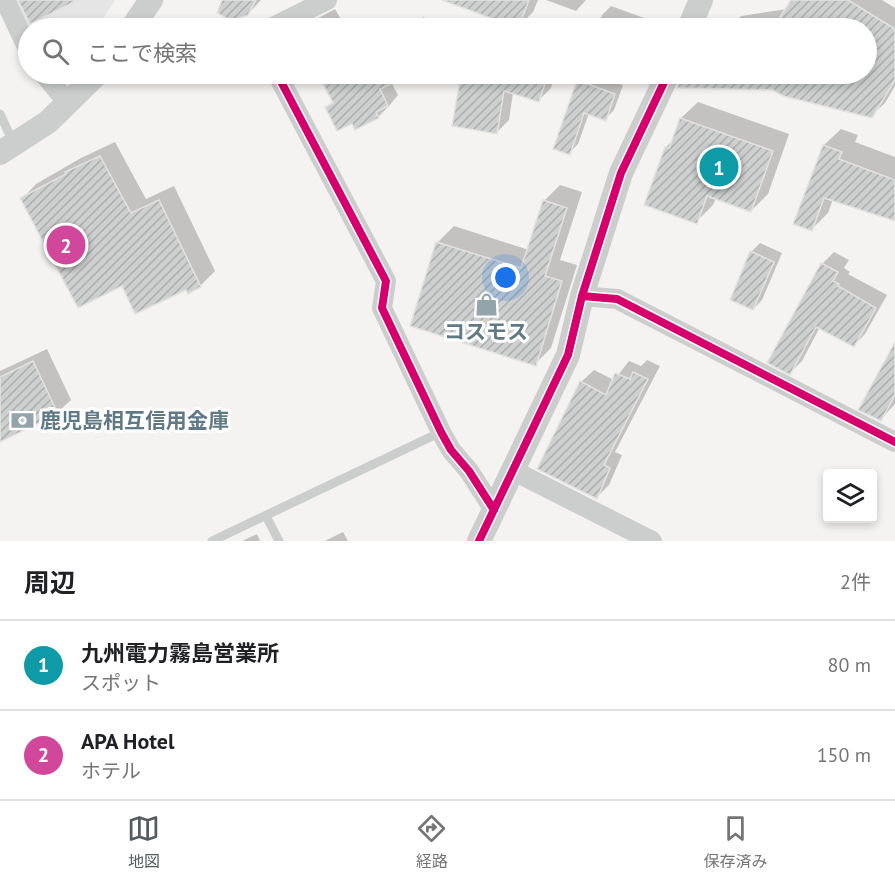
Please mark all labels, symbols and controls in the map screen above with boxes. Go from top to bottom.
search box [18,18,877,84]
icon: search [39,35,72,68]
text: ここで検索 [87,39,197,67]
pin: 1 [700,144,738,190]
pin: 2 [46,222,86,268]
your location [491,263,520,292]
shop icon: コスモス [473,291,499,317]
place label: コスモス [444,318,528,345]
place label: 鹿児島相互信用金庫 [40,407,229,434]
bank icon: 鹿児島相互信用金庫 [9,408,35,434]
map controls [823,469,877,523]
button: layers [823,469,877,523]
text: 周辺 [24,566,76,599]
text: 2件 [840,569,871,595]
text: 九州電力霧島営業所 [81,639,279,667]
text: 1 [38,652,49,678]
text: 80 m [828,652,871,678]
text: スポット [81,670,161,696]
text: APA Hotel [81,727,174,755]
text: 2 [38,742,49,768]
text: 150 m [817,742,871,768]
text: ホテル [81,758,141,784]
tab: 地図 [127,812,160,872]
tab: 経路 [415,812,448,872]
tab: 保存済み [703,812,767,872]

